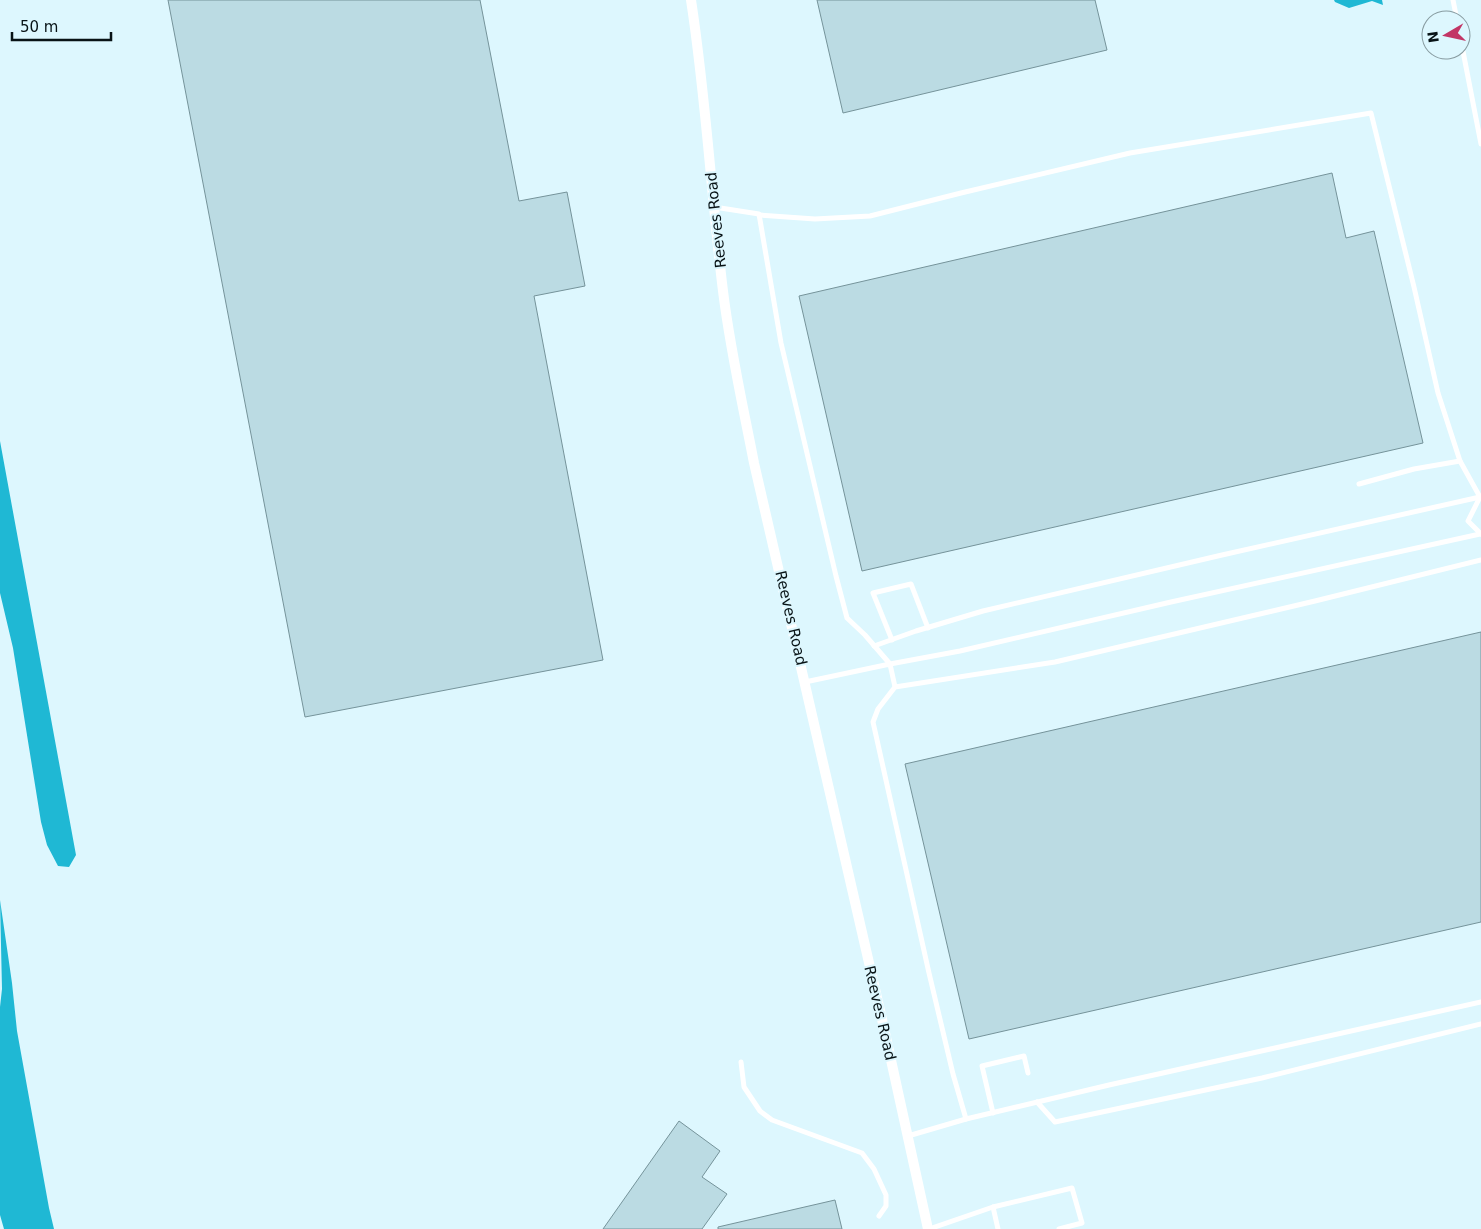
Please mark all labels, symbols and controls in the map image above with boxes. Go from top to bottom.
scale bar [12,10,111,42]
north arrow [1421,10,1471,60]
text: 50 m [20,18,58,36]
text: N [1424,30,1442,44]
street label: Reeves Road [702,171,730,269]
street label: Reeves Road [771,569,811,667]
street label: Reeves Road [860,964,900,1062]

